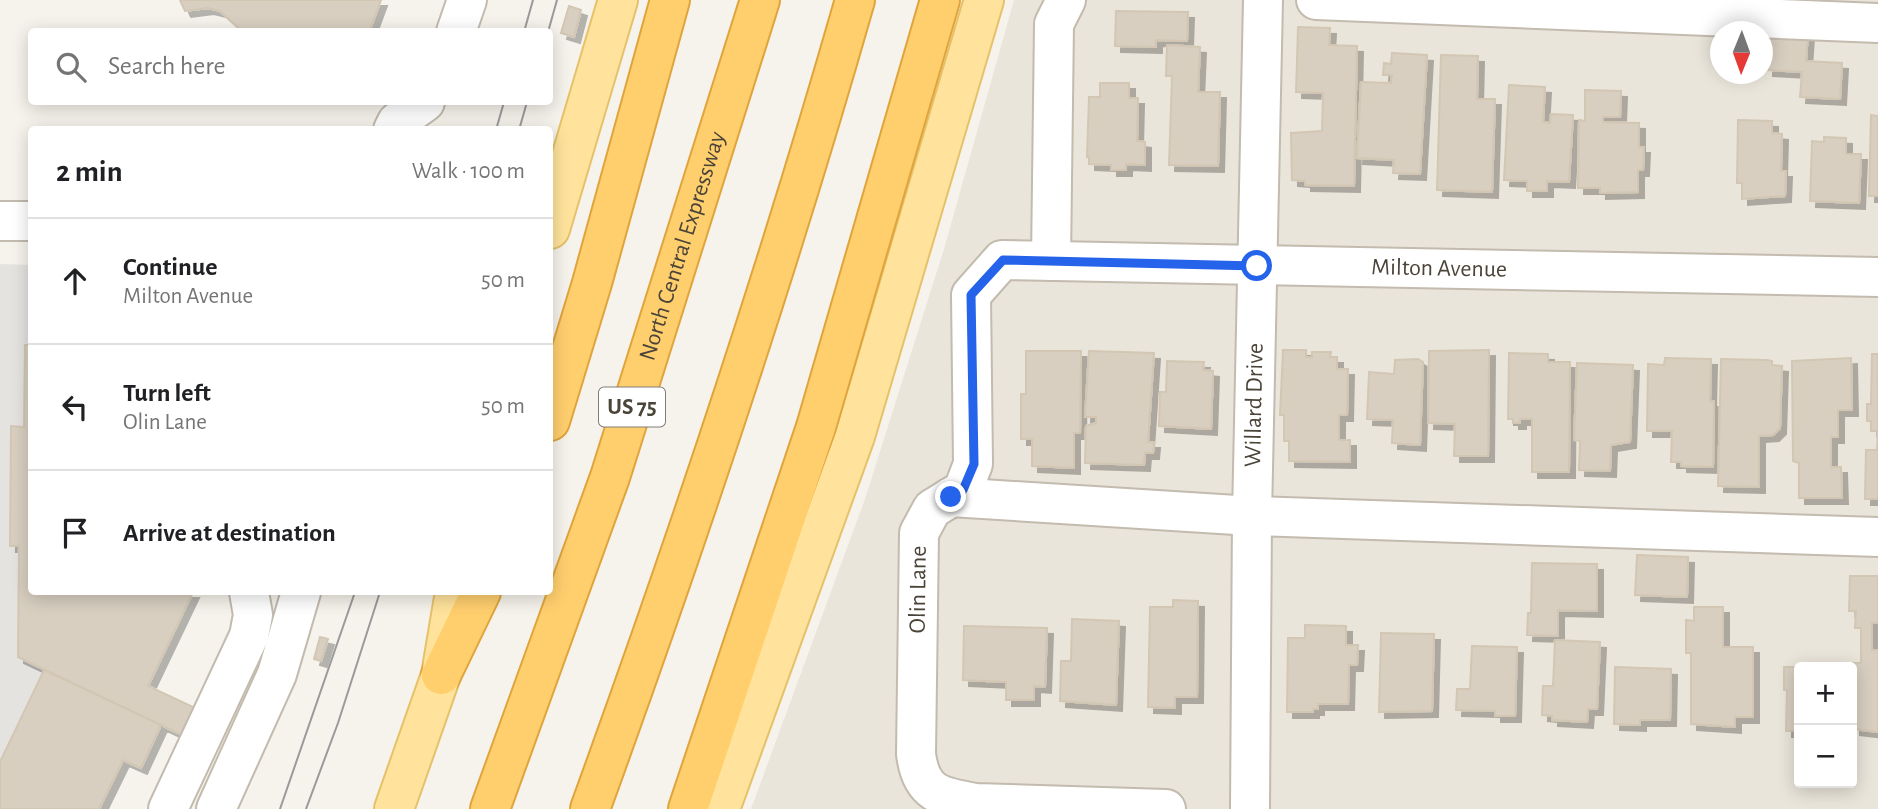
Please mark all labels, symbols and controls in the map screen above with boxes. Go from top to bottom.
north arrow [1710,21,1773,84]
search box [28,28,553,105]
icon: search [52,48,90,86]
text: Search here [108,53,226,79]
street label: North Central Expressway [635,129,730,363]
text: 2 min [56,157,123,187]
text: Walk · 100 m [412,160,525,183]
route start [1241,250,1272,281]
text: Continue [123,254,218,280]
street label: Milton Avenue [1371,255,1507,282]
icon: ahead [56,262,94,300]
text: 50 m [481,269,525,292]
text: Milton Avenue [123,285,253,308]
street label: Willard Drive [1241,343,1268,467]
text: Turn left [123,380,211,406]
icon: left [56,388,94,426]
road number: US 75 [599,388,665,426]
text: 50 m [481,395,525,418]
text: Olin Lane [123,411,207,434]
route end [935,481,966,512]
icon: arrive [56,514,94,552]
text: Arrive at destination [123,520,336,546]
street label: Olin Lane [906,546,931,634]
map controls [1794,662,1857,788]
button: + [1794,662,1857,725]
button: − [1794,725,1857,788]

